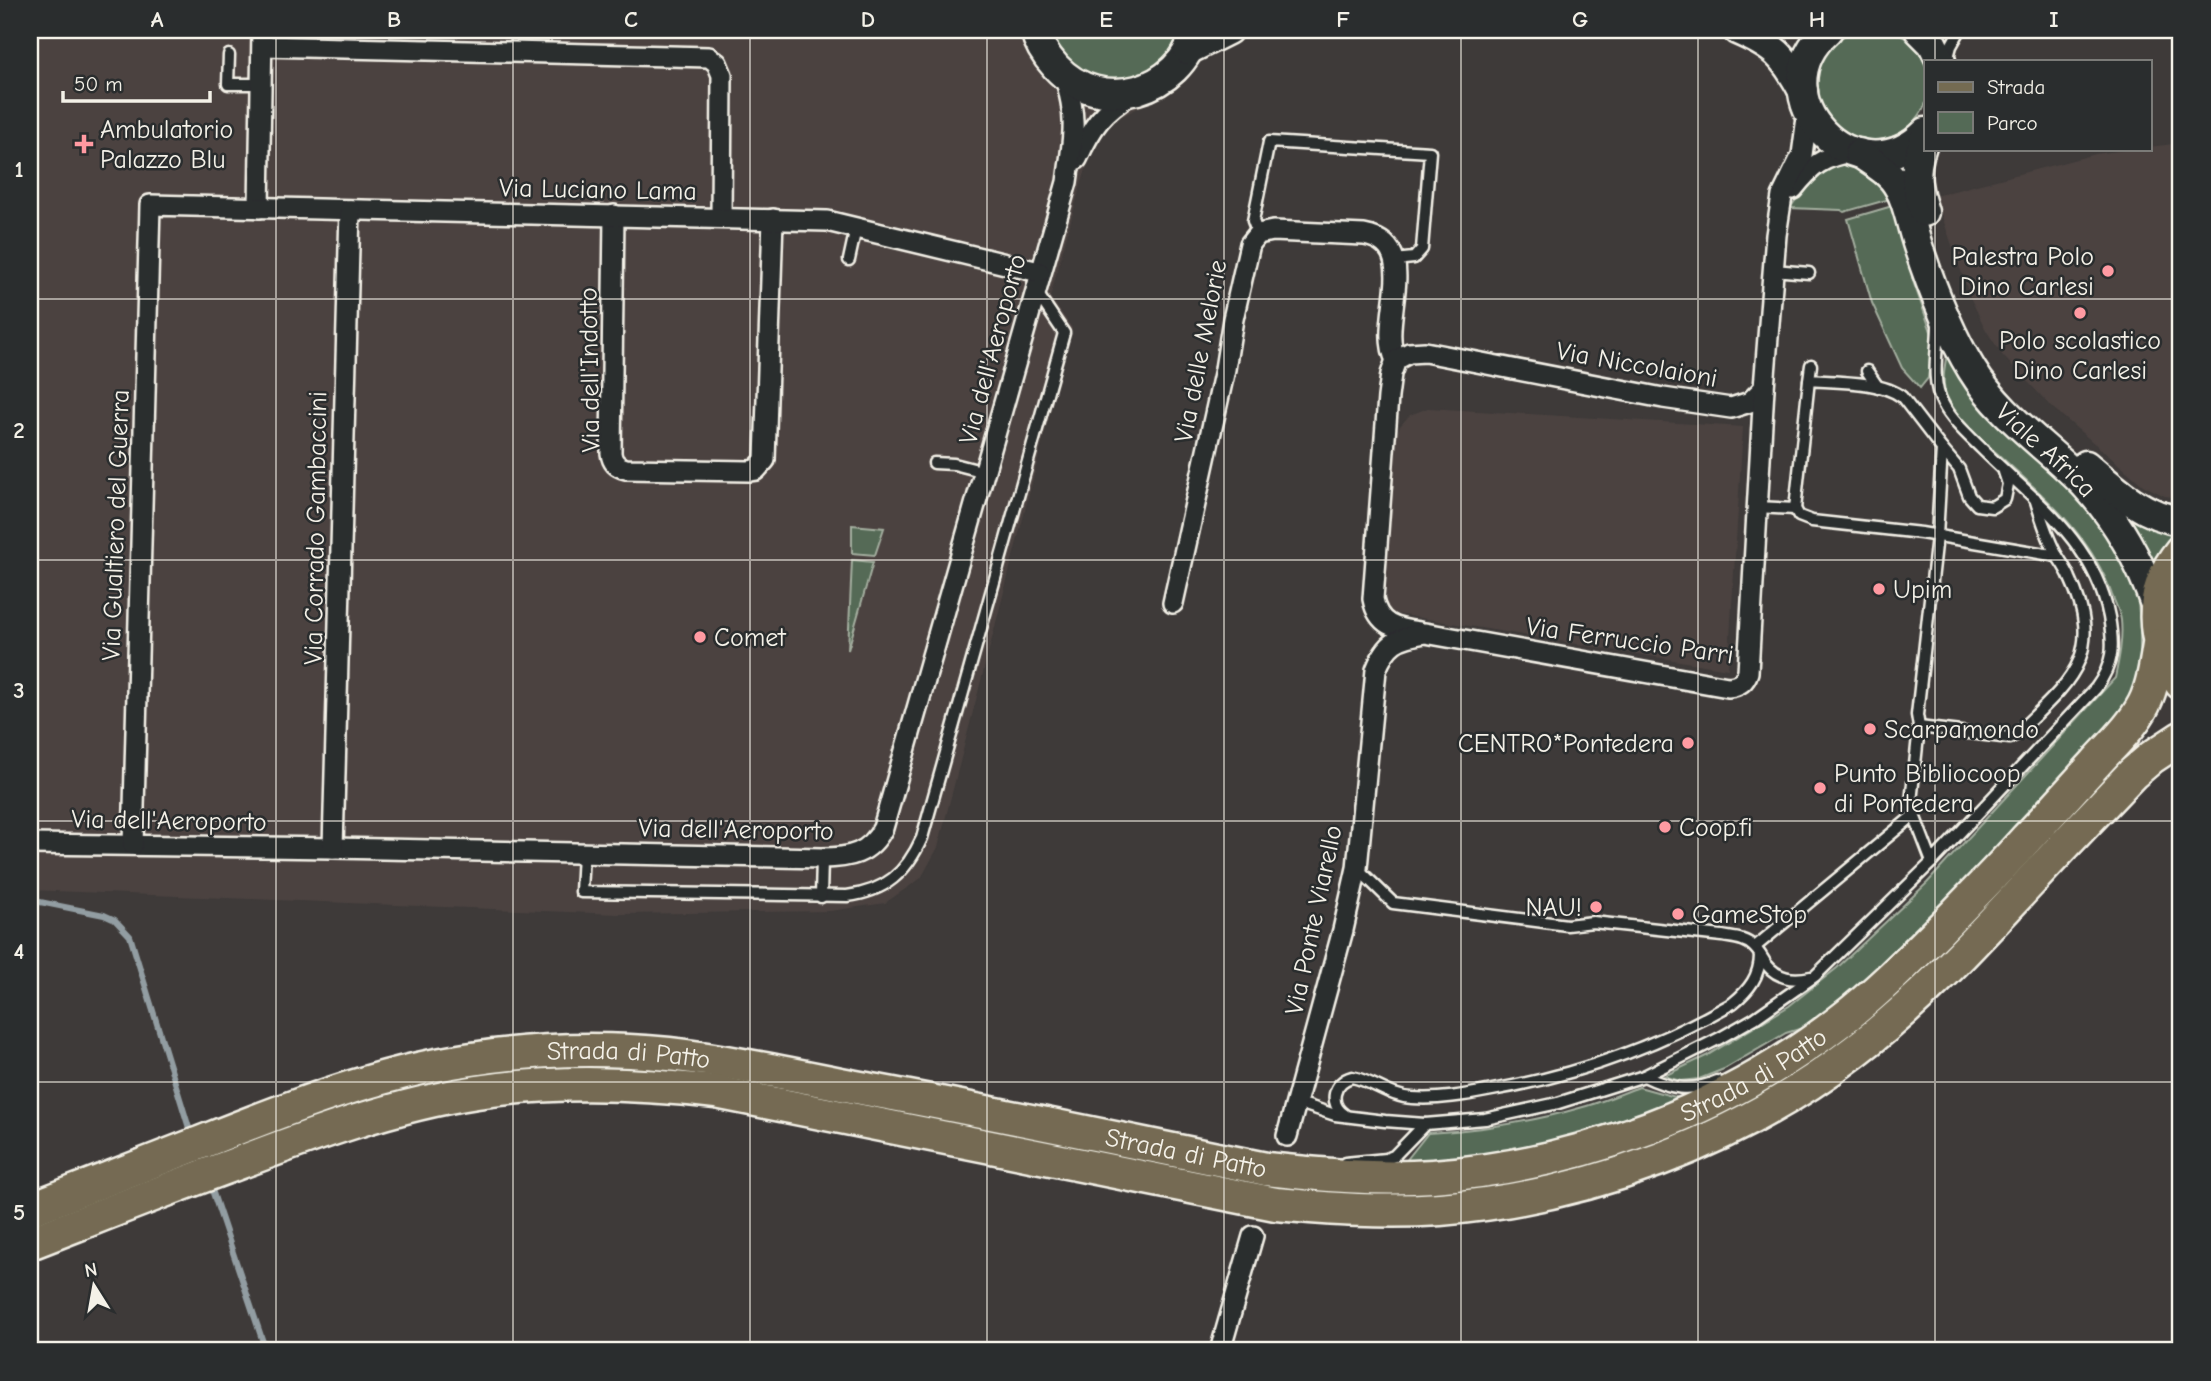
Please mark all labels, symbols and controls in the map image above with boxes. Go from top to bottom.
text: A [151,6,164,33]
text: B [387,6,401,33]
text: C [624,6,638,33]
text: D [861,6,875,33]
text: E [1099,6,1113,33]
text: F [1336,6,1350,33]
text: G [1572,6,1588,33]
text: H [1809,6,1825,33]
text: I [2049,6,2059,33]
scale bar [63,60,210,104]
legend [1924,60,2152,150]
text: 50 m [74,72,123,96]
text: Strada [1987,75,2045,99]
text: Parco [1987,111,2038,135]
place label: Ambulatorio Palazzo Blu [100,115,233,175]
marker: Ambulatorio Palazzo Blu [74,134,94,154]
text: 1 [14,156,24,183]
street label: Via Luciano Lama [499,173,697,207]
place label: Palestra Polo Dino Carlesi [1952,242,2094,302]
street label: Via dell'Aeroporto [953,251,1033,447]
street label: Via delle Melorie [1169,257,1233,445]
marker: Palestra Polo Dino Carlesi [2100,263,2116,279]
street label: Via dell'Indotto [574,287,606,453]
marker: Polo scolastico Dino Carlesi [2072,305,2088,321]
place label: Polo scolastico Dino Carlesi [1999,326,2161,386]
street label: Via Niccolaioni [1554,336,1720,394]
street label: Via Gualtiero del Guerra [96,389,136,661]
street label: Via Corrado Gambaccini [299,391,333,665]
street label: Viale Africa [1989,397,2102,504]
text: 2 [13,417,25,444]
place label: Upim [1893,575,1952,605]
marker: Upim [1871,581,1887,597]
street label: Via Ferruccio Parri [1524,612,1736,670]
place label: Comet [714,623,787,653]
marker: Comet [692,629,708,645]
text: 3 [13,677,25,704]
place label: Scarpamondo [1884,715,2039,745]
marker: Scarpamondo [1862,721,1878,737]
place label: CENTRO*Pontedera [1458,729,1674,759]
marker: CENTRO*Pontedera [1680,735,1696,751]
place label: Punto Bibliocoop di Pontedera [1834,759,2020,819]
marker: Punto Bibliocoop di Pontedera [1812,780,1828,796]
street label: Via dell'Aeroporto [71,804,267,838]
street label: Via dell'Aeroporto [638,813,834,847]
place label: Coop.fi [1679,813,1753,843]
marker: Coop.fi [1657,819,1673,835]
street label: Via Ponte Viarello [1279,823,1349,1018]
place label: NAU! [1525,893,1582,923]
marker: NAU! [1588,899,1604,915]
place label: GameStop [1692,900,1807,930]
marker: GameStop [1670,906,1686,922]
text: 4 [14,938,25,965]
street label: Strada di Patto [1676,1022,1833,1129]
street label: Strada di Patto [546,1036,712,1075]
street label: Strada di Patto [1103,1123,1269,1185]
text: 5 [13,1199,25,1226]
north arrow [60,1252,130,1322]
text: N [83,1258,99,1282]

